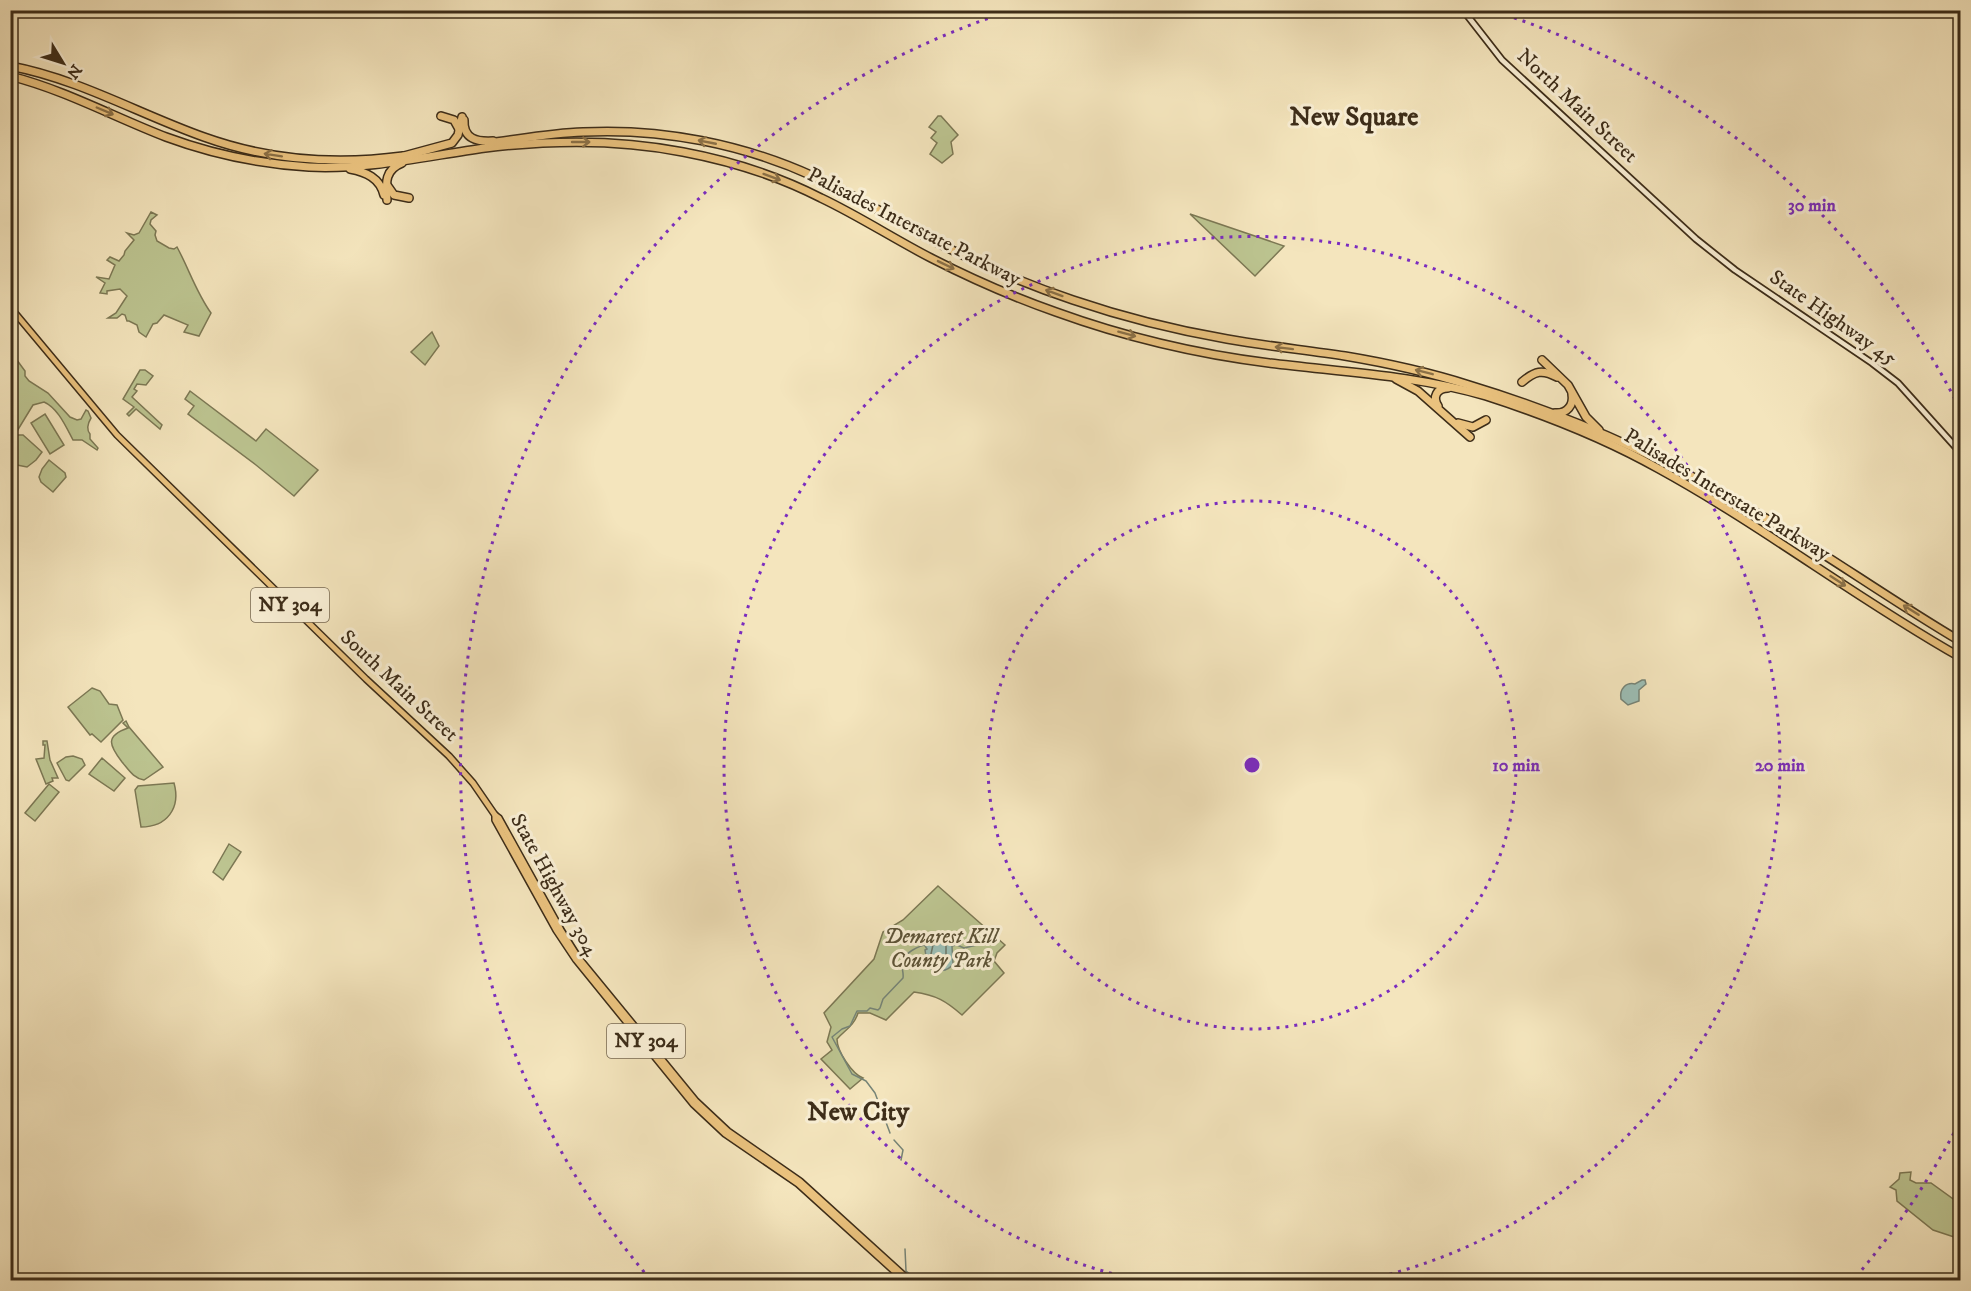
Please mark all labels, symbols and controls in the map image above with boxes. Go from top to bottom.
north arrow [33,33,93,93]
street label: North Main Street [1511,43,1643,169]
text: N [62,60,86,83]
district label: New Square [1289,100,1419,134]
one-way arrow [95,106,113,117]
one-way arrow [571,136,591,147]
one-way arrow [697,136,717,147]
one-way arrow [264,149,284,160]
street label: Palisades Interstate Parkway [803,162,1026,293]
one-way arrow [762,172,781,183]
text: 30 min [1788,195,1837,217]
one-way arrow [936,260,954,271]
street label: State Highway 45 [1764,264,1902,372]
one-way arrow [1045,287,1064,298]
one-way arrow [1118,329,1137,341]
one-way arrow [1275,342,1294,353]
one-way arrow [1415,366,1434,378]
street label: Palisades Interstate Parkway [1619,423,1836,567]
one-way arrow [1829,575,1846,587]
road number: NY 304 [251,588,329,622]
one-way arrow [1903,604,1920,616]
street label: South Main Street [334,625,464,748]
centre of rings [1242,755,1262,775]
text: 10 min [1492,755,1540,777]
text: 20 min [1755,755,1806,777]
street label: State Highway 304 [504,809,604,961]
park label: Demarest Kill County Park [884,924,1001,974]
road number: NY 304 [607,1024,685,1058]
district label: New City [807,1095,910,1129]

